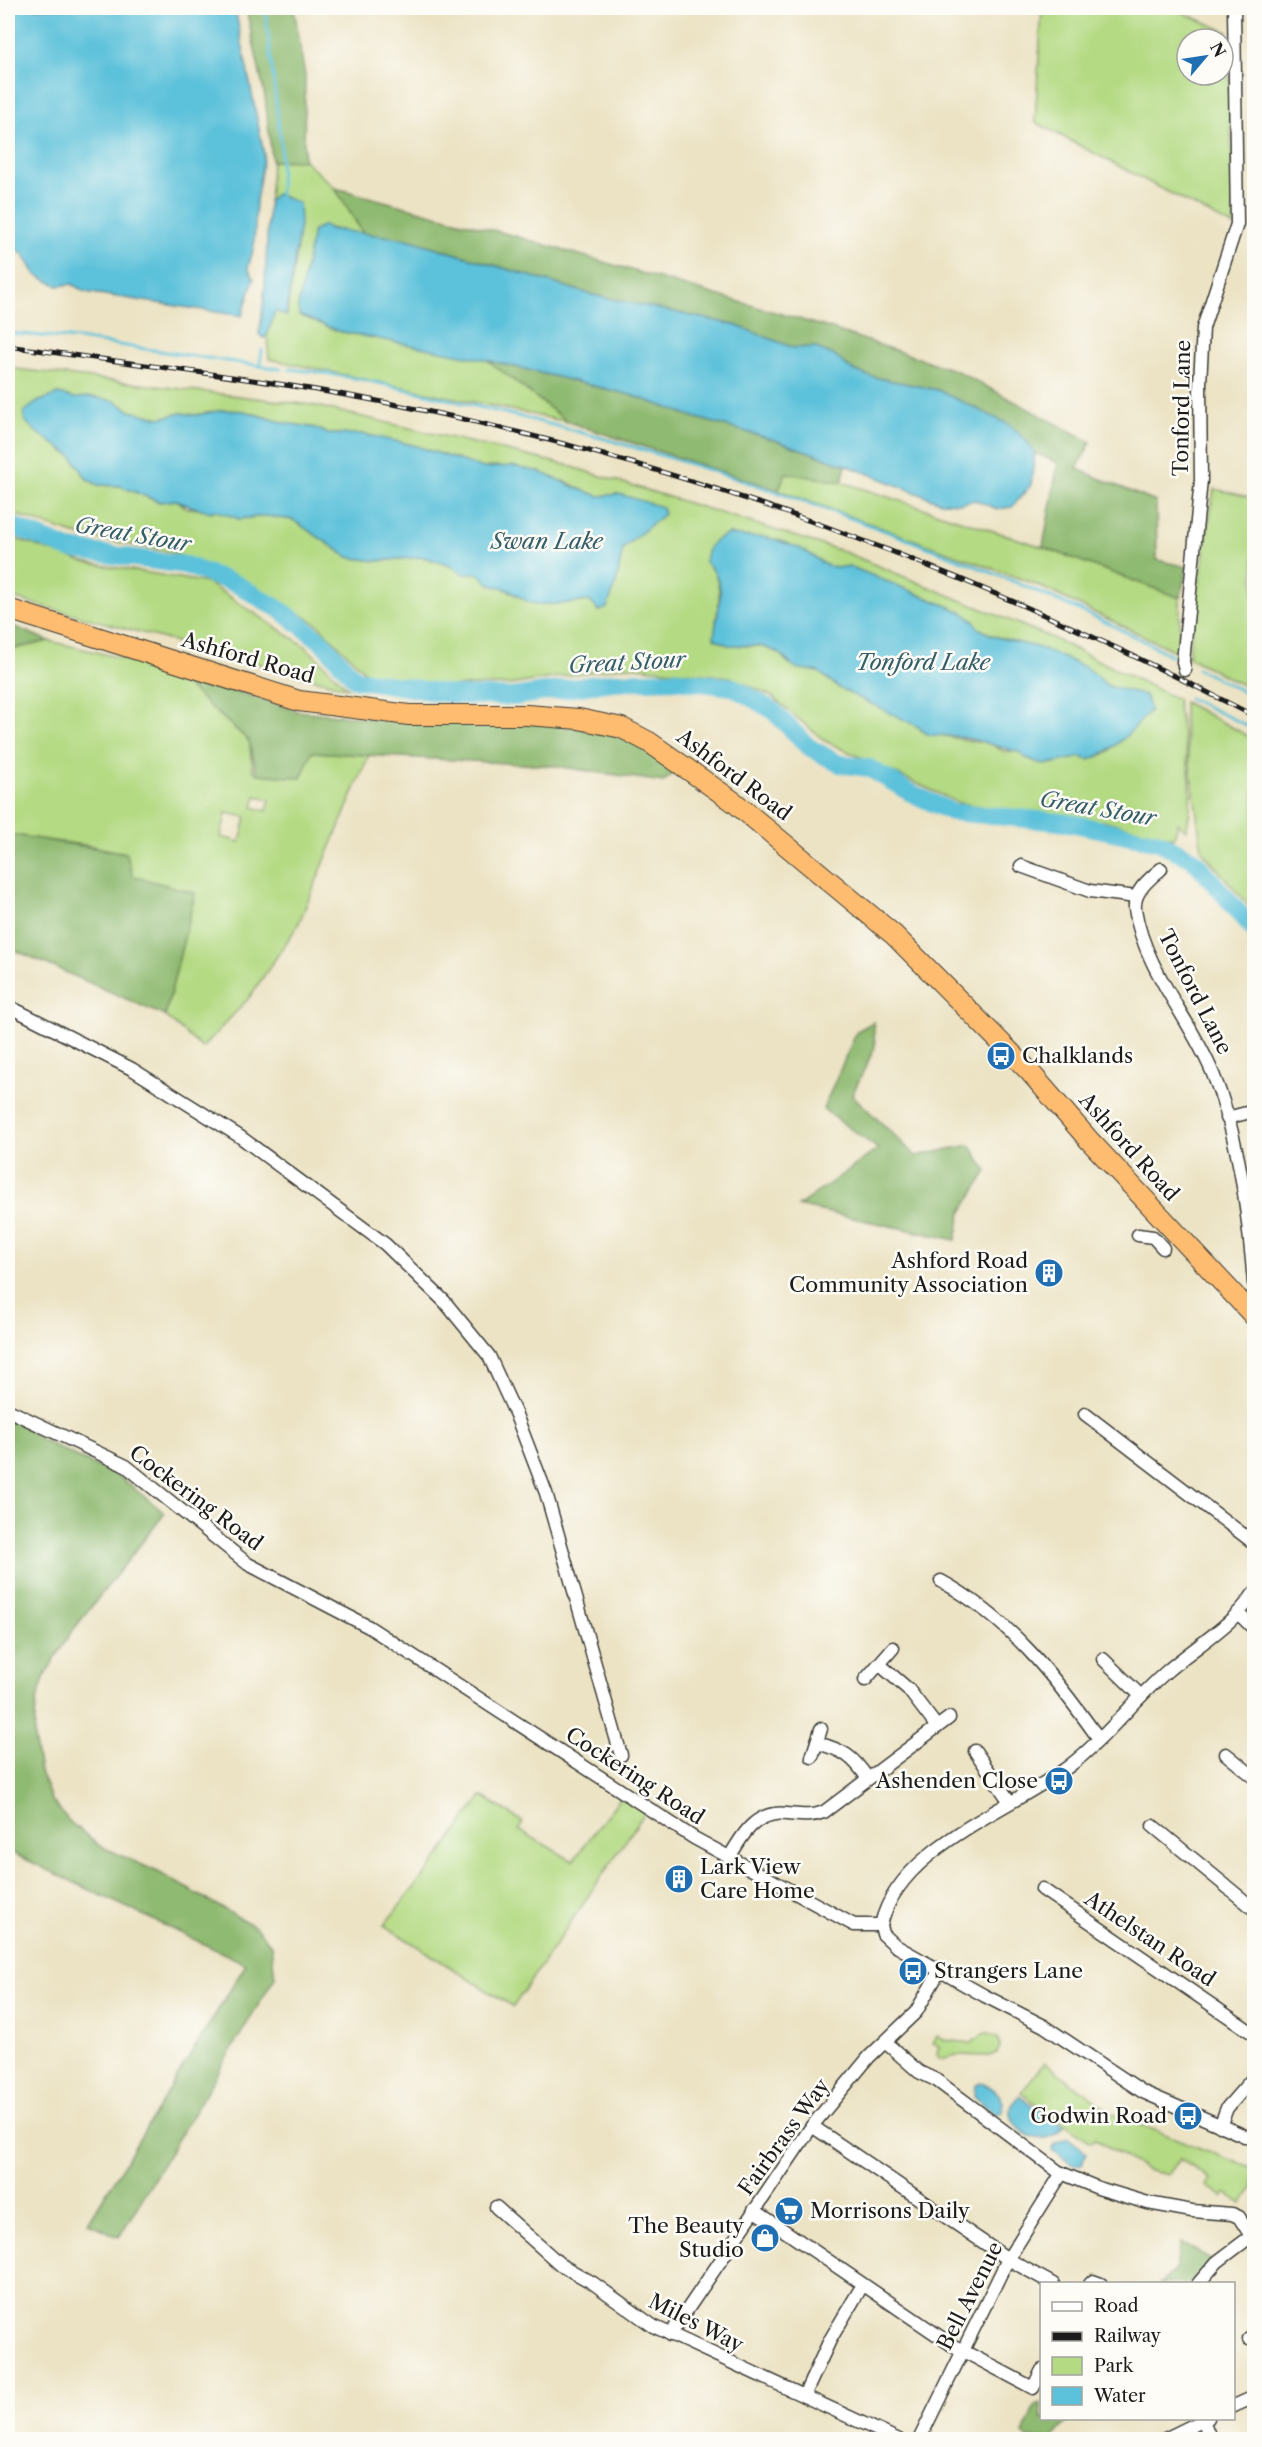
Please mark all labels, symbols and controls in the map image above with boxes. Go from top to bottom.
north arrow [1175,27,1235,87]
text: N [1206,39,1230,61]
street label: Tonford Lane [1168,340,1195,476]
water label: Great Stour [73,511,195,558]
water label: Swan Lake [489,528,604,555]
street label: Ashford Road [178,626,318,688]
water label: Great Stour [568,646,688,679]
water label: Tonford Lake [856,649,991,676]
street label: Ashford Road [671,723,797,826]
water label: Great Stour [1038,785,1160,832]
street label: Tonford Lane [1153,925,1238,1058]
bus stop icon: Chalklands [985,1040,1017,1072]
place label: Chalklands [1022,1043,1133,1068]
street label: Ashford Road [1074,1087,1185,1206]
place label: Ashford Road Community Association [789,1248,1028,1297]
building icon: Ashford Road Community Association [1033,1257,1065,1289]
street label: Cockering Road [125,1439,268,1556]
street label: Cockering Road [561,1721,709,1830]
bus stop icon: Ashenden Close [1043,1765,1075,1797]
place label: Ashenden Close [875,1768,1038,1793]
place label: Lark View Care Home [700,1854,815,1903]
building icon: Lark View Care Home [663,1863,695,1895]
street label: Athelstan Road [1079,1885,1220,1992]
bus stop icon: Strangers Lane [897,1955,929,1987]
place label: Strangers Lane [934,1958,1083,1983]
street label: Fairbrass Way [733,2073,834,2200]
bus stop icon: Godwin Road [1172,2100,1204,2132]
place label: Godwin Road [1030,2103,1167,2128]
supermarket icon: Morrisons Daily [773,2195,805,2227]
place label: Morrisons Daily [810,2198,970,2223]
place label: The Beauty Studio [628,2213,744,2262]
shop icon: The Beauty Studio [749,2222,781,2254]
street label: Bell Avenue [932,2237,1008,2354]
legend [1040,2282,1235,2420]
street label: Miles Way [645,2288,748,2357]
text: Road [1094,2295,1139,2317]
text: Railway [1094,2325,1162,2347]
text: Park [1094,2355,1135,2377]
text: Water [1093,2385,1146,2407]

